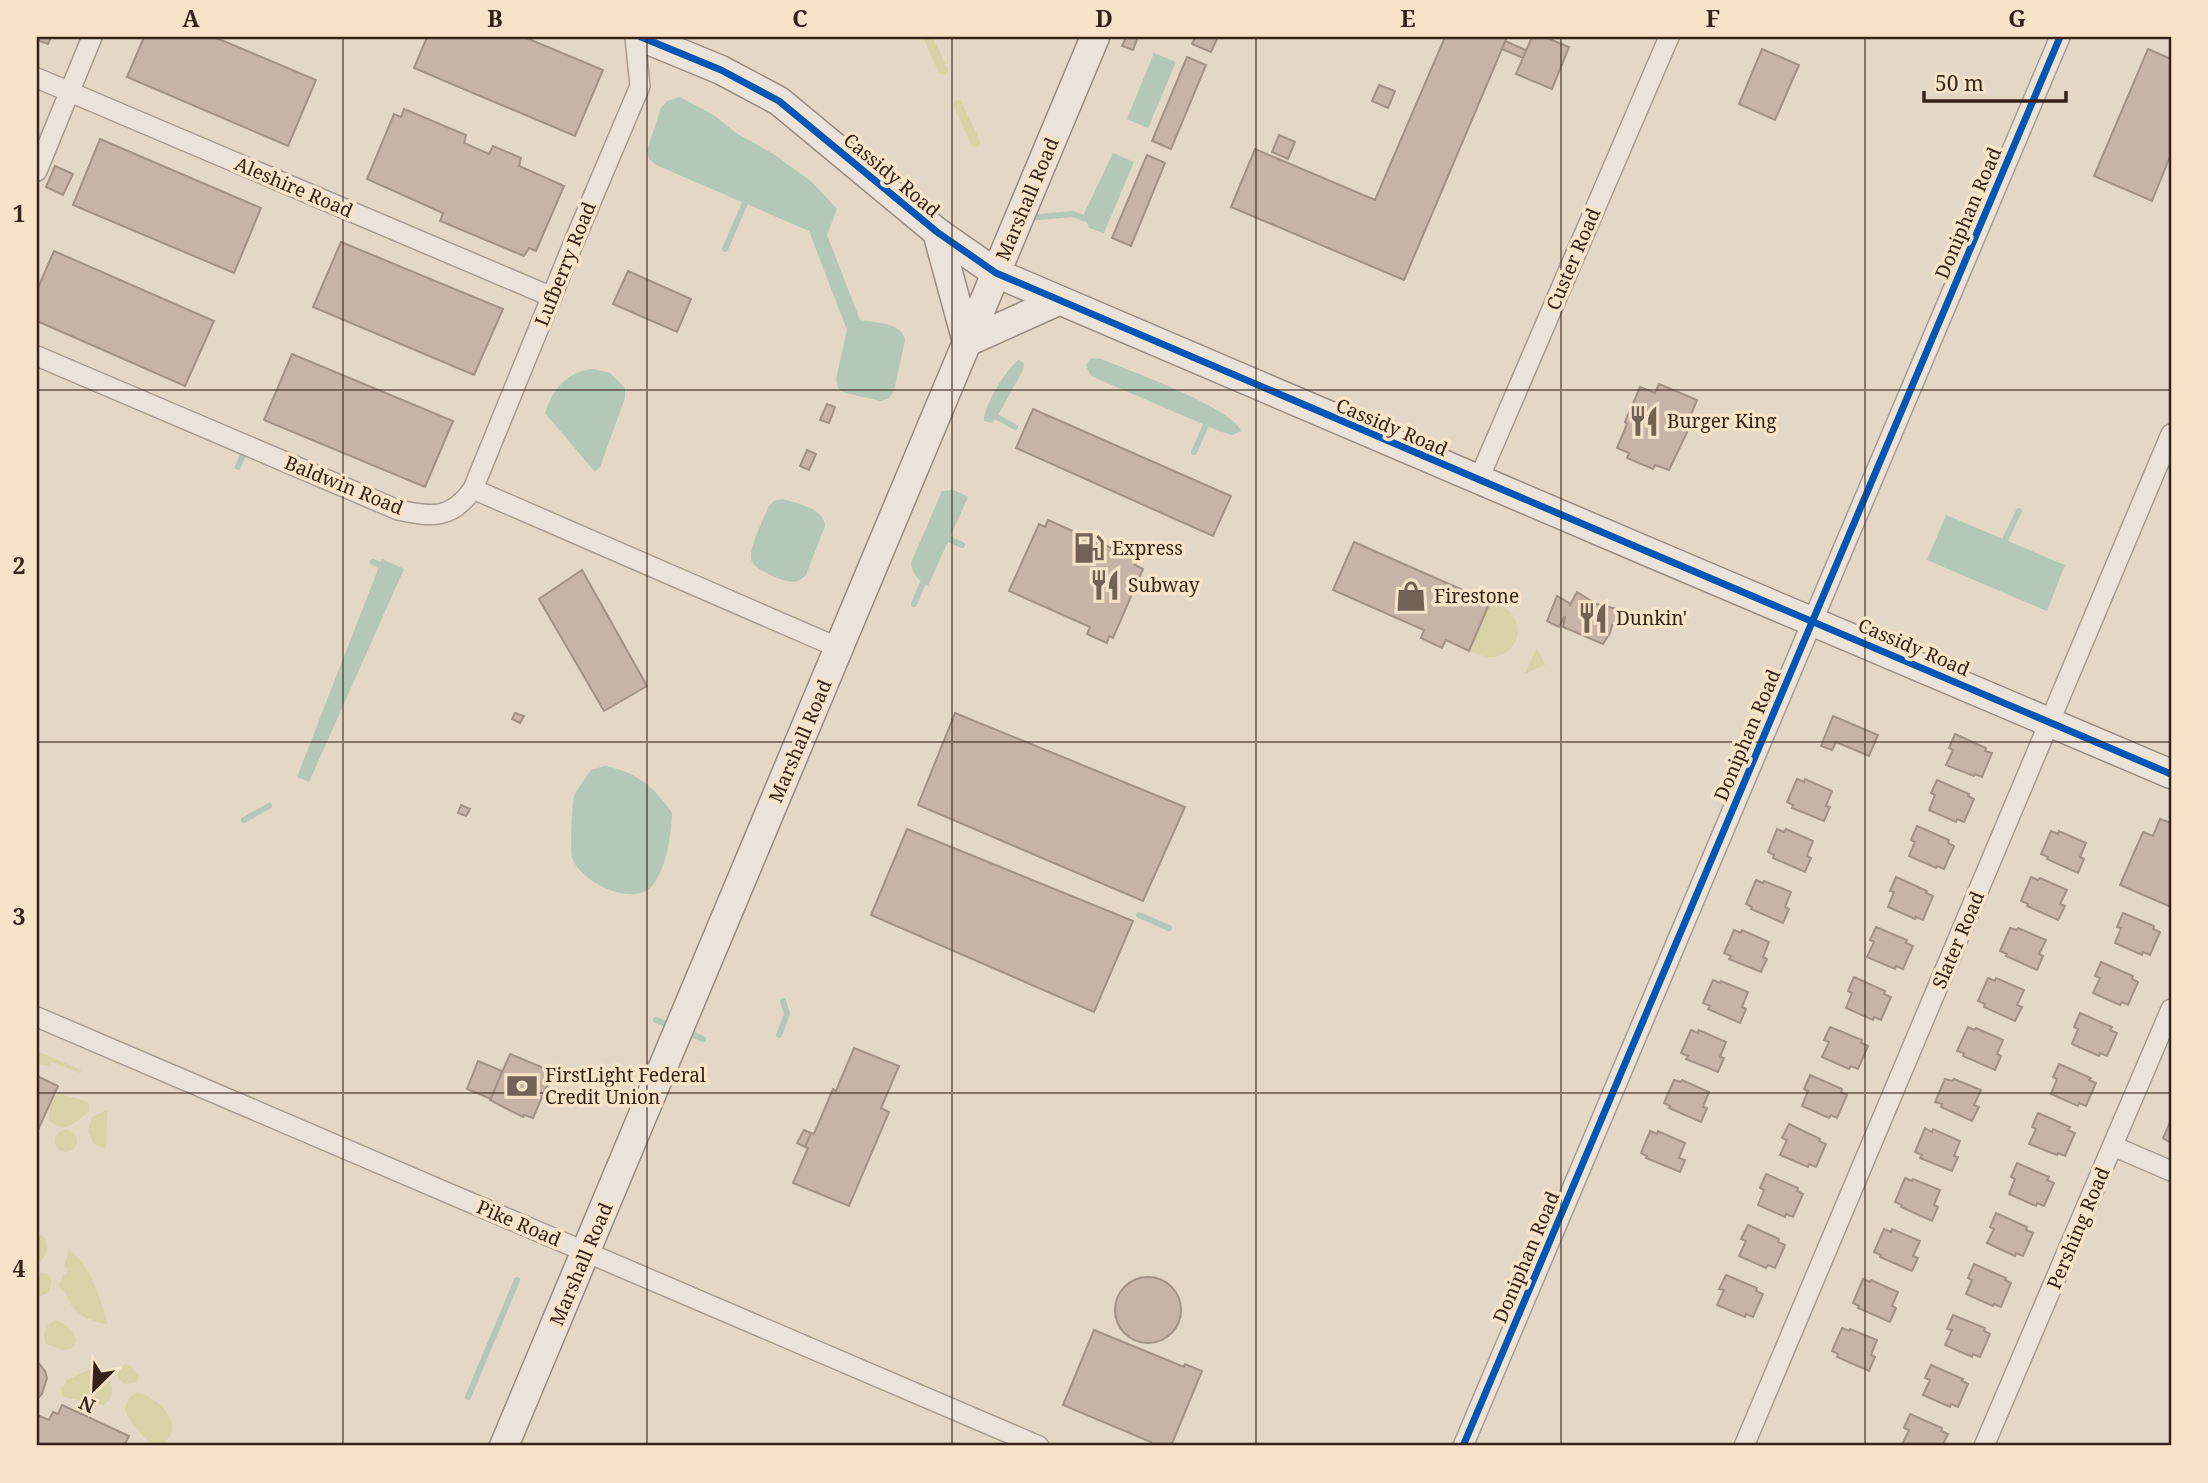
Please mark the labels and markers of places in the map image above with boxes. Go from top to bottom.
restaurant icon: Burger King [1627,404,1661,438]
place label: Burger King [1667,408,1777,434]
fuel station icon: Express [1072,531,1106,565]
place label: Express [1112,535,1183,561]
restaurant icon: Subway [1088,568,1122,602]
place label: Subway [1128,572,1200,598]
shop icon: Firestone [1394,579,1428,613]
place label: Firestone [1434,583,1519,609]
restaurant icon: Dunkin' [1576,601,1610,635]
place label: Dunkin' [1616,605,1687,631]
place label: FirstLight Federal Credit Union [545,1062,706,1110]
bank icon: FirstLight Federal Credit Union [505,1069,539,1103]

